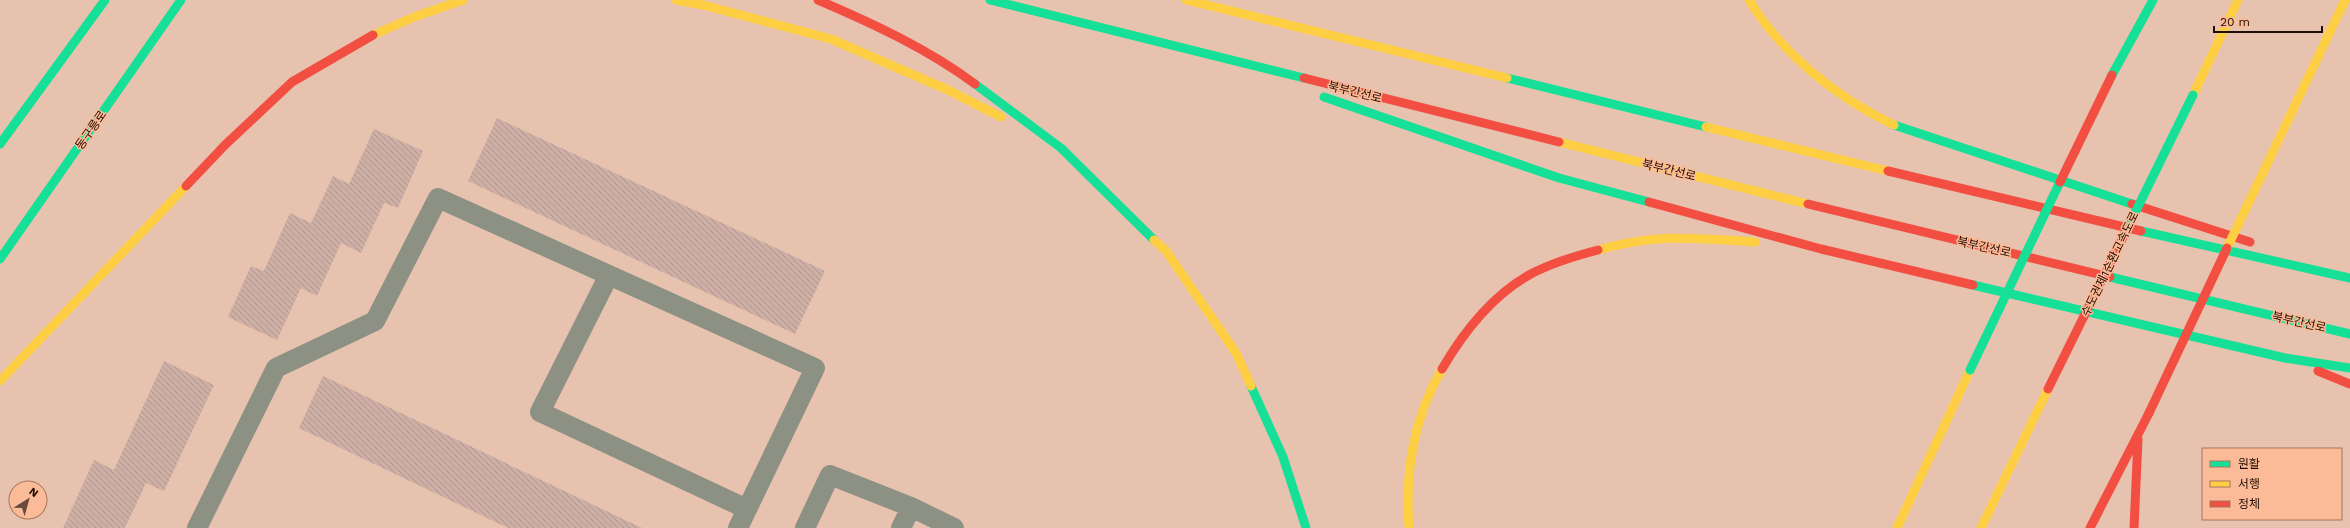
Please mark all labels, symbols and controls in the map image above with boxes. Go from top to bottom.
scale bar [2214,8,2322,34]
text: 20 m [2220,15,2250,29]
street label: 북부간선로 [1327,79,1383,105]
street label: 동구릉로 [73,108,109,152]
street label: 북부간선로 [1641,157,1697,183]
street label: 수도권제1순환고속도로 [2078,209,2142,319]
street label: 북부간선로 [1956,234,2012,260]
street label: 북부간선로 [2271,309,2327,335]
legend [2202,448,2342,520]
text: 원활 [2238,457,2260,471]
text: 서행 [2238,477,2260,491]
north arrow [8,480,48,520]
text: N [27,485,41,500]
text: 정체 [2238,497,2260,511]

